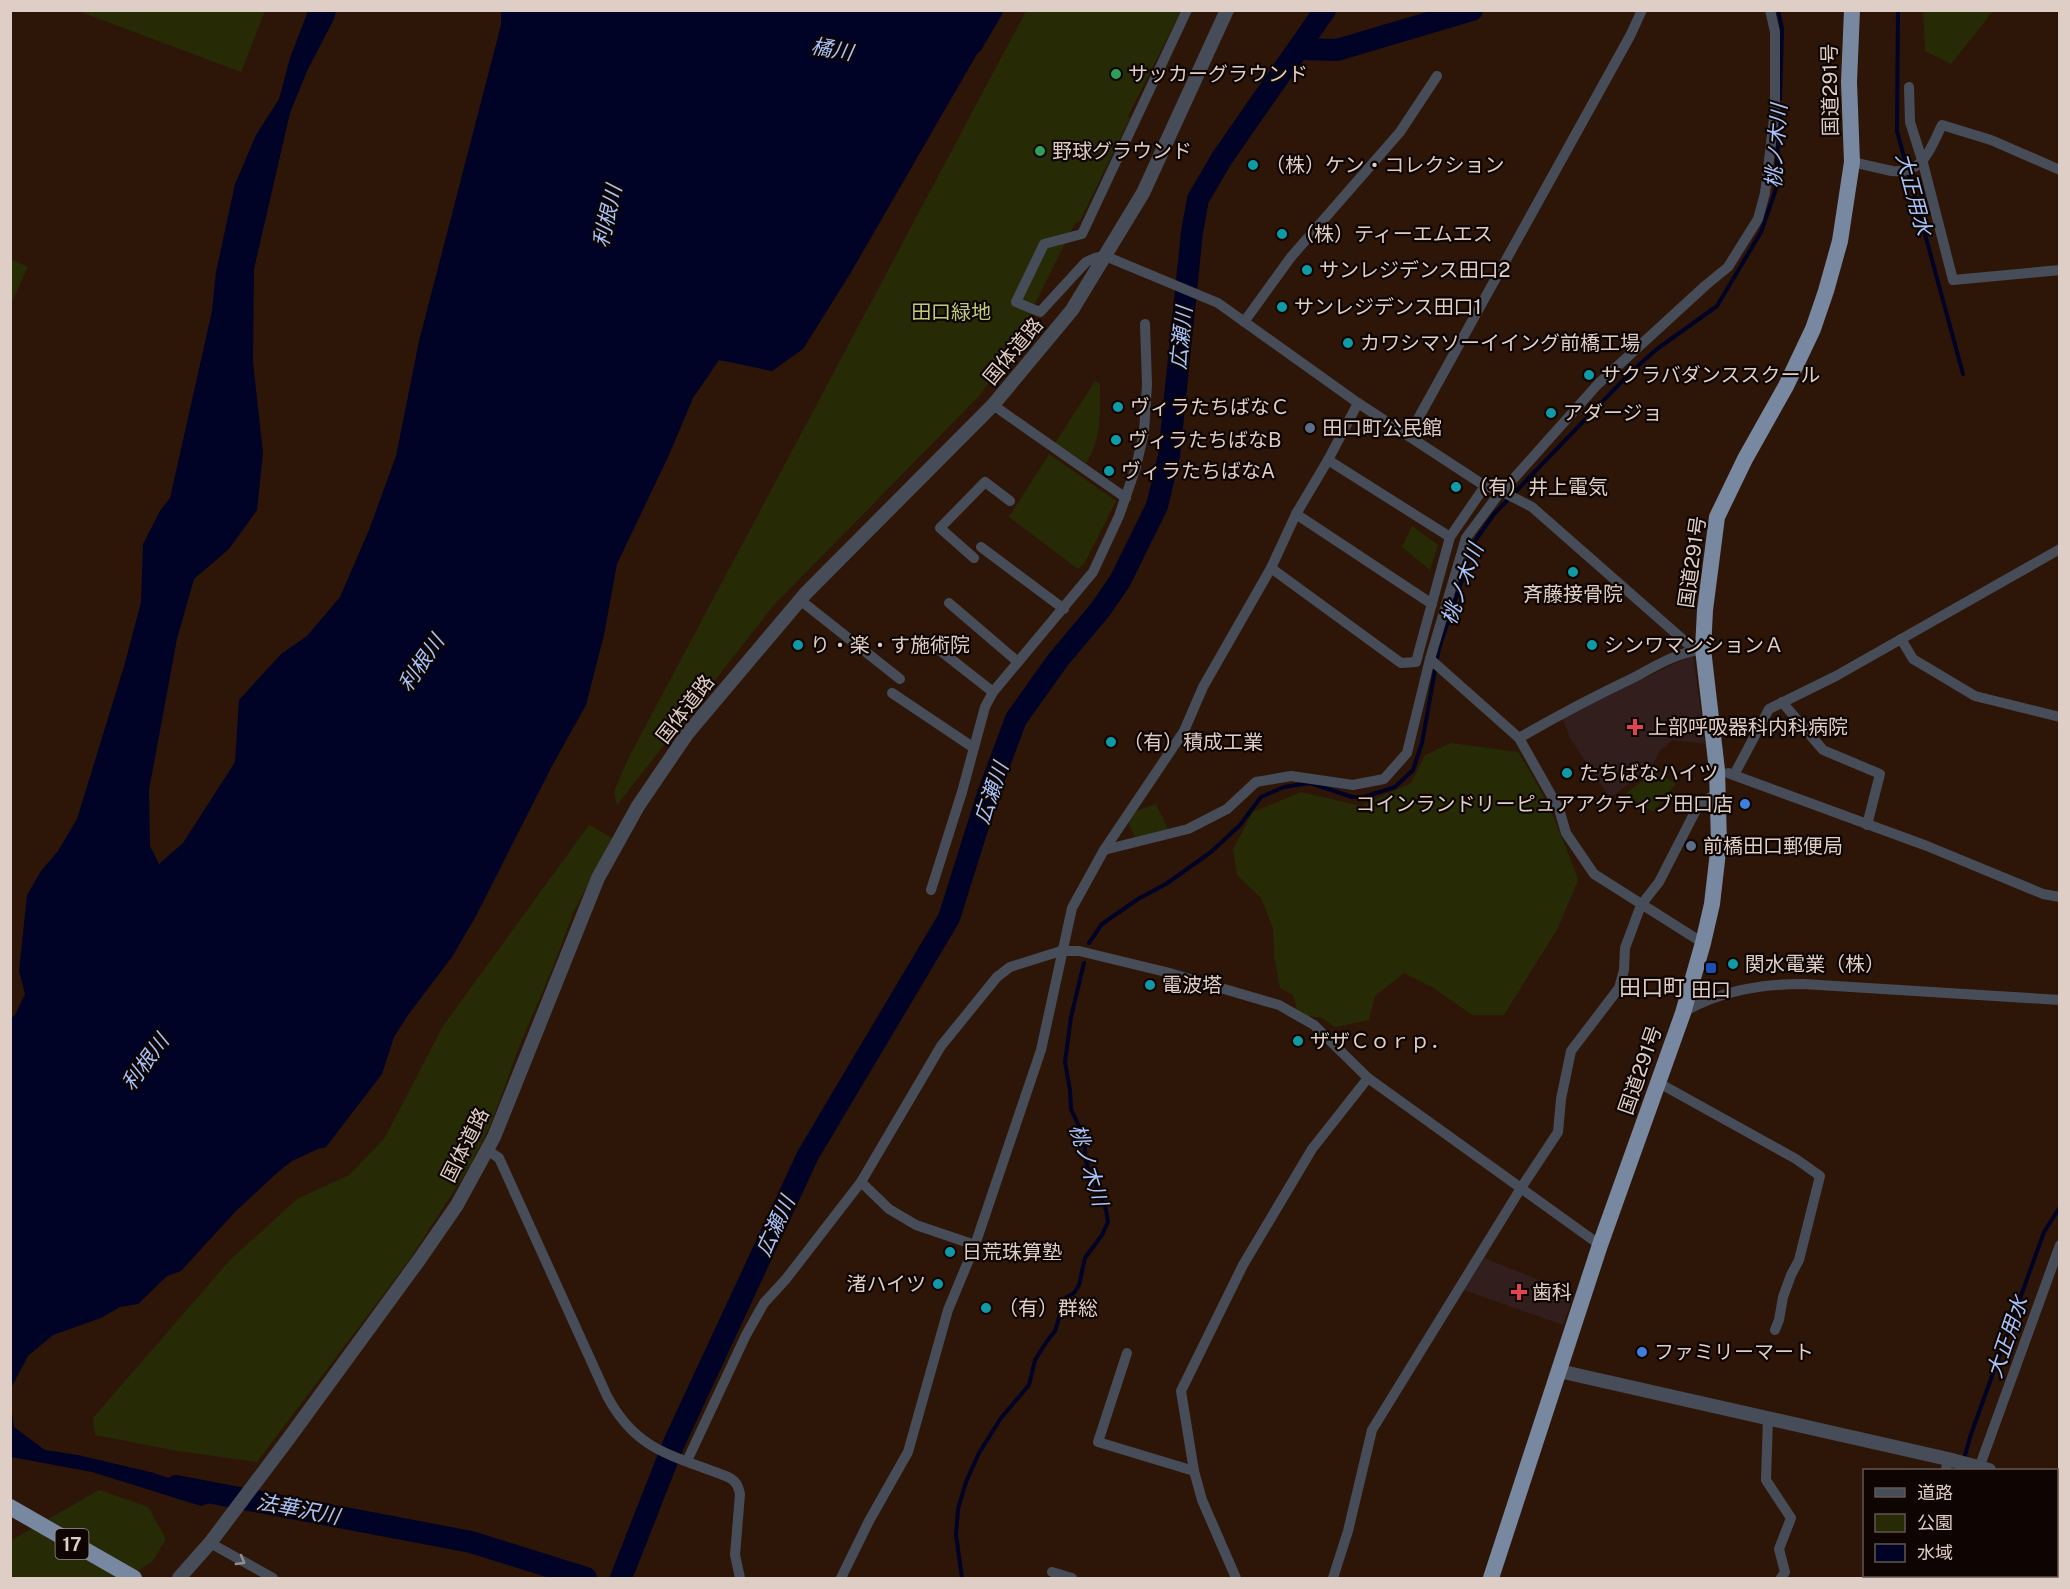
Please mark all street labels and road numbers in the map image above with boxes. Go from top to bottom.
street label: 国道291号 [1817,44,1843,136]
street label: 国体道路 [978,313,1048,389]
street label: 国道291号 [1674,514,1710,610]
street label: 国体道路 [651,670,719,748]
street label: 国道291号 [1614,1022,1666,1118]
street label: 国体道路 [436,1104,494,1186]
road number: 17 [56,1529,88,1559]

